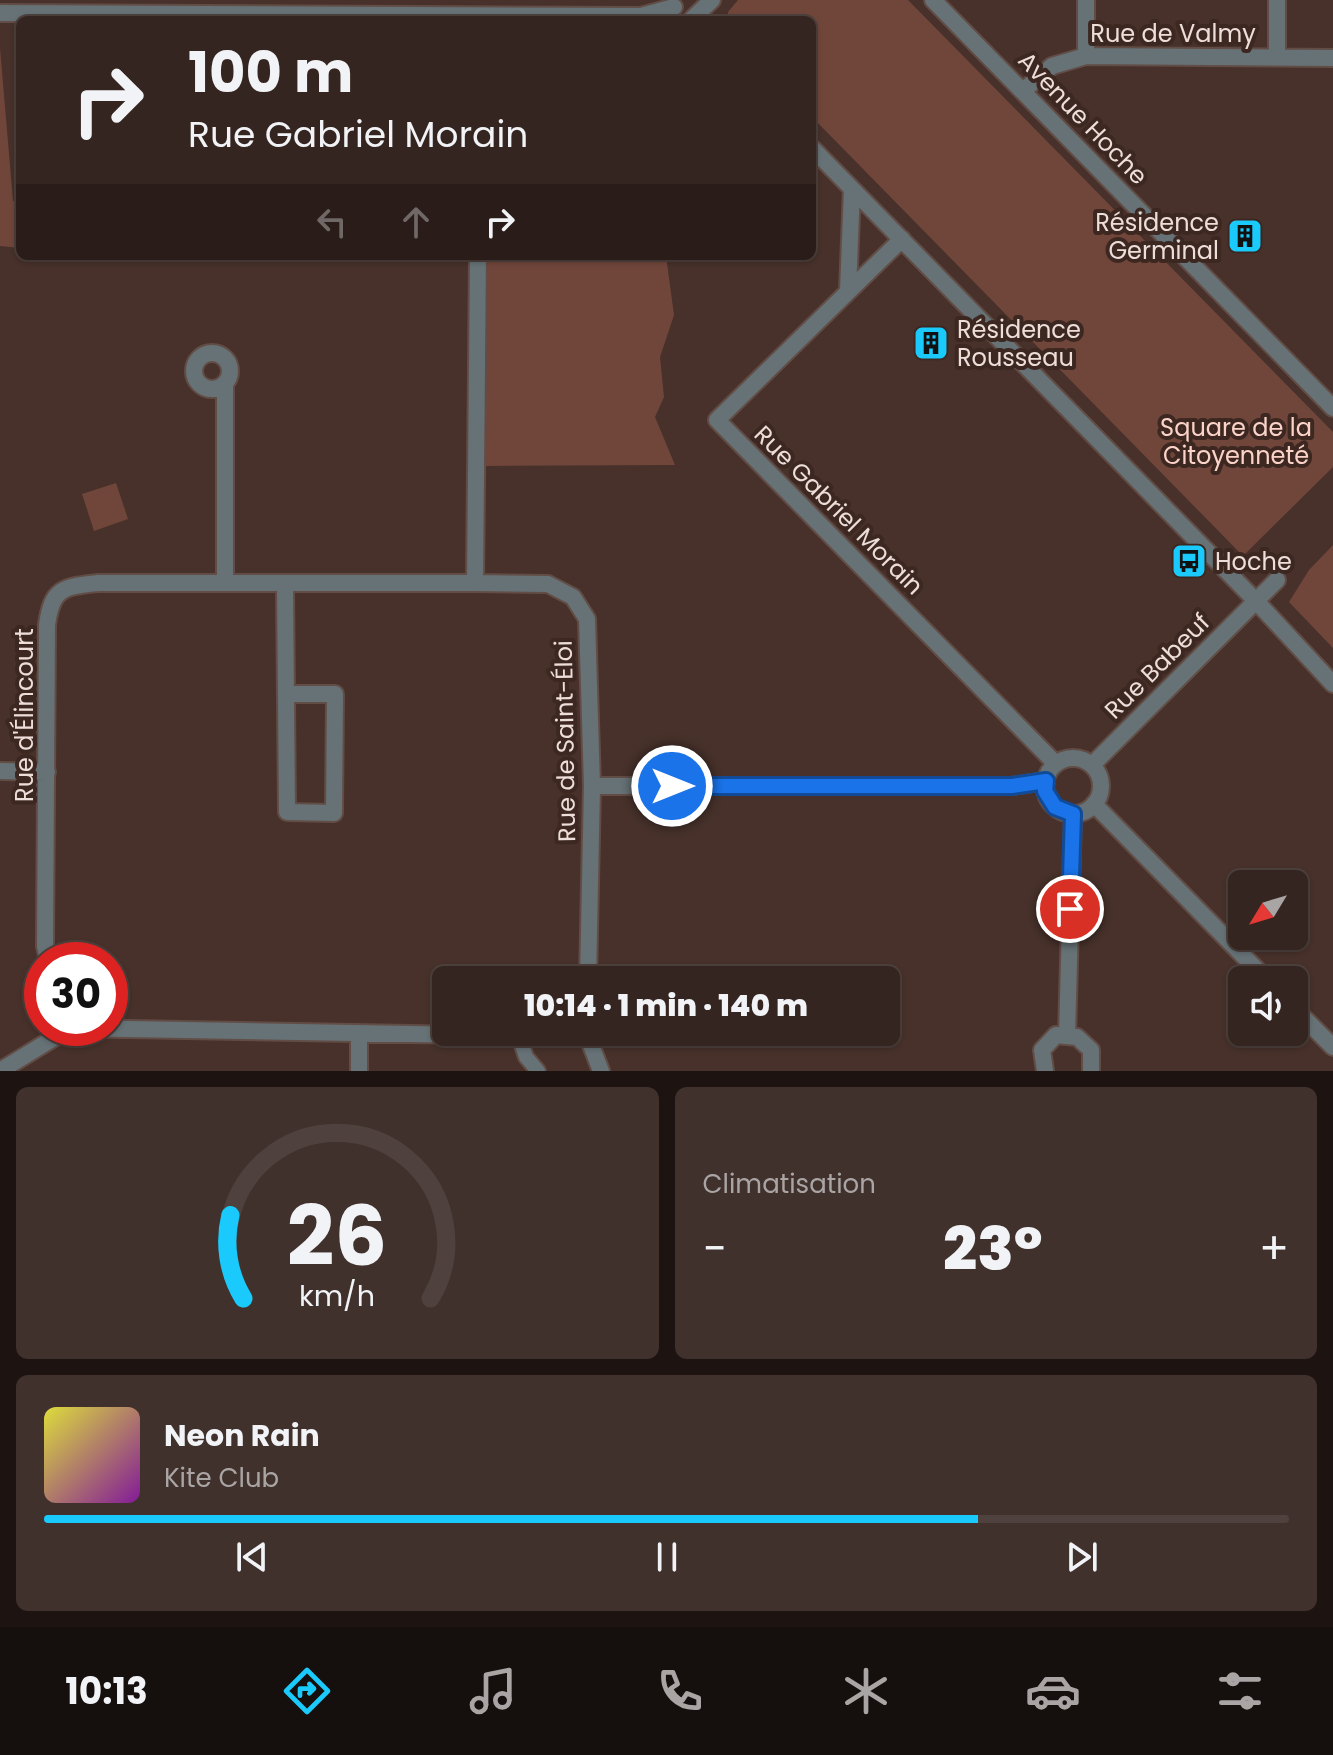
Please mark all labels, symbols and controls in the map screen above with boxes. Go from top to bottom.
street label: Rue de Valmy [1090,17,1256,50]
text: 100 m [188,33,353,112]
street label: Avenue Hoche [1011,44,1155,192]
icon: right [56,48,160,152]
text: Rue Gabriel Morain [188,109,528,160]
icon: left [310,200,354,244]
icon: ahead [394,200,438,244]
icon: right [478,200,522,244]
place label: Résidence Germinal [1095,206,1219,267]
building icon: Résidence Germinal [1226,217,1264,255]
place label: Résidence Rousseau [957,313,1081,374]
building icon: Résidence Rousseau [912,324,950,362]
park label: Square de la Citoyenneté [1160,411,1312,472]
street label: Rue Gabriel Morain [747,418,931,602]
bus stop icon: Hoche [1170,542,1208,580]
place label: Hoche [1215,545,1292,578]
street label: Rue Babeuf [1097,606,1217,726]
street label: Rue d'Élincourt [8,628,41,802]
street label: Rue de Saint-Éloi [547,640,583,842]
position arrow [630,744,714,828]
north arrow [1228,870,1308,950]
map controls [1228,870,1308,1046]
pin [1036,875,1104,943]
icon: arrive [1048,887,1092,931]
speed limit sign: 30 [24,942,128,1046]
button: sound [1228,966,1308,1046]
text: 10:14 · 1 min · 140 m [524,984,808,1027]
text: Climatisation [703,1166,876,1202]
text: 26 [287,1178,388,1294]
text: 23° [943,1207,1043,1291]
text: − [703,1218,727,1279]
text: + [1259,1218,1289,1279]
text: km/h [299,1276,375,1316]
text: Neon Rain [164,1414,320,1457]
text: Kite Club [164,1460,279,1496]
icon: previous [230,1535,274,1579]
icon: pause [645,1535,689,1579]
icon: next [1060,1535,1104,1579]
icon: directions [279,1663,335,1719]
icon: music [465,1663,521,1719]
icon: phone [652,1663,708,1719]
icon: climate [838,1663,894,1719]
icon: car [1025,1663,1081,1719]
icon: filters [1212,1663,1268,1719]
text: 10:13 [65,1666,148,1717]

